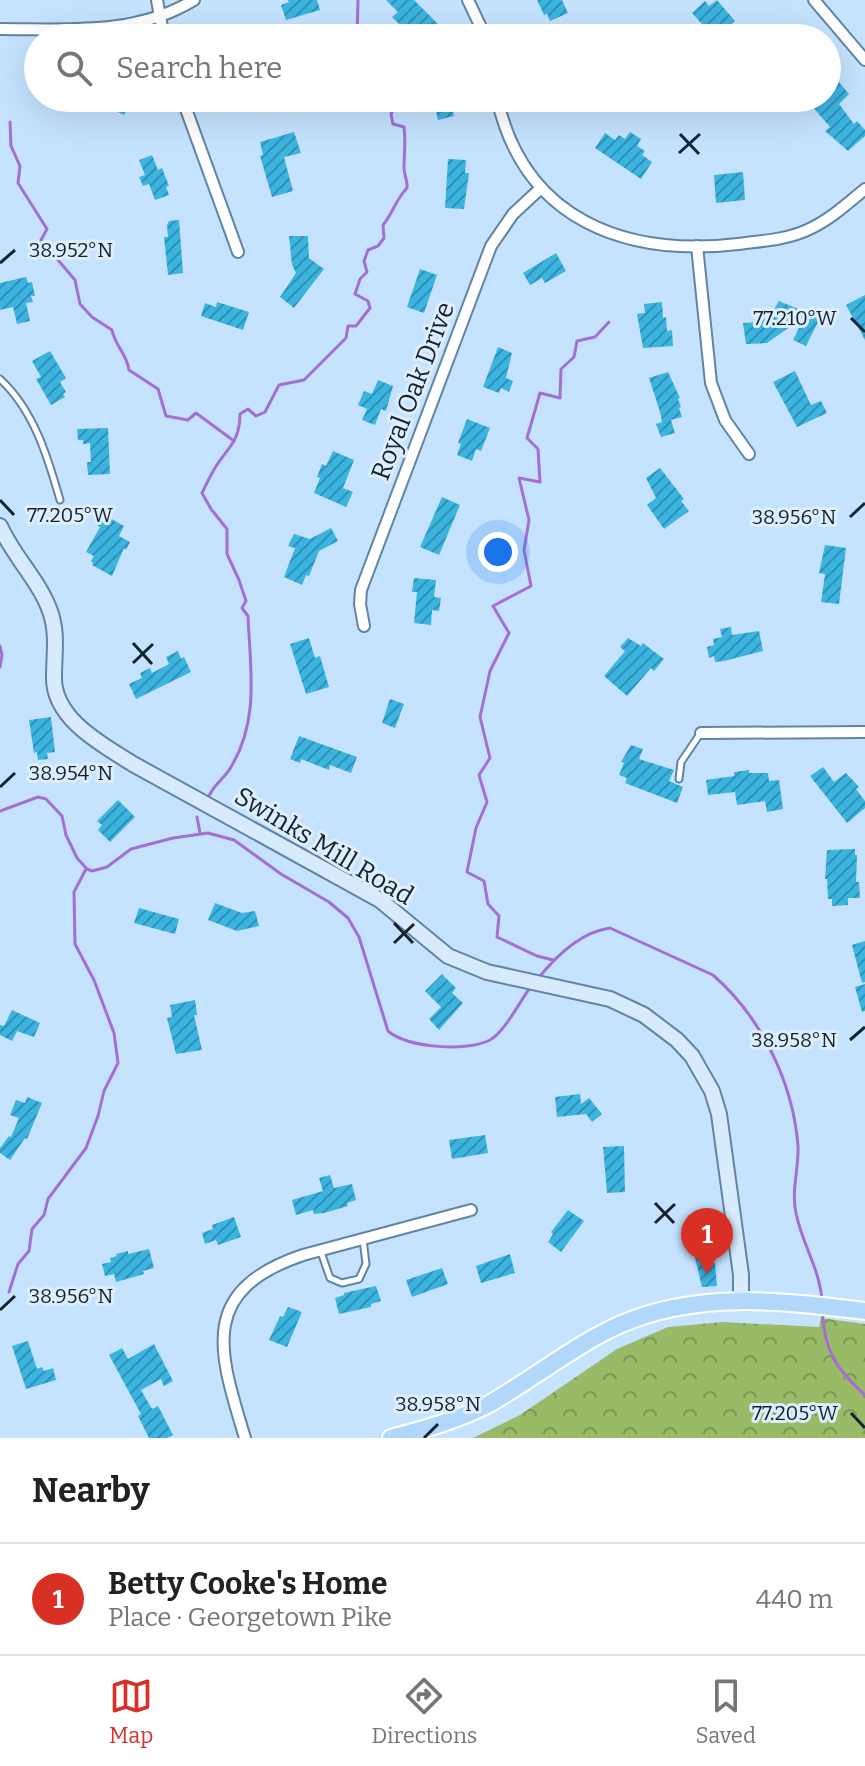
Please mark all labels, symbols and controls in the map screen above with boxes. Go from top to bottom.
search box [24,24,841,112]
icon: search [52,46,96,90]
text: Search here [116,50,283,86]
text: 38.952°N [29,238,113,262]
street label: Royal Oak Drive [365,298,461,484]
text: 77.210°W [753,306,837,330]
text: 77.205°W [27,503,114,527]
text: 38.956°N [752,505,836,529]
your location [478,532,518,572]
text: 38.954°N [29,761,113,785]
street label: Swinks Mill Road [229,780,419,912]
text: 38.958°N [751,1028,837,1052]
pin: 1 [681,1208,733,1274]
text: 38.956°N [29,1284,113,1308]
text: 38.958°N [395,1392,481,1416]
text: 77.205°W [752,1401,839,1425]
text: Nearby [32,1470,150,1511]
text: Betty Cooke's Home [108,1566,388,1602]
text: 1 [52,1584,64,1615]
text: 440 m [756,1584,833,1615]
text: Place · Georgetown Pike [108,1602,392,1633]
tab: Map [109,1674,153,1749]
tab: Directions [372,1674,477,1749]
tab: Saved [696,1674,756,1749]

